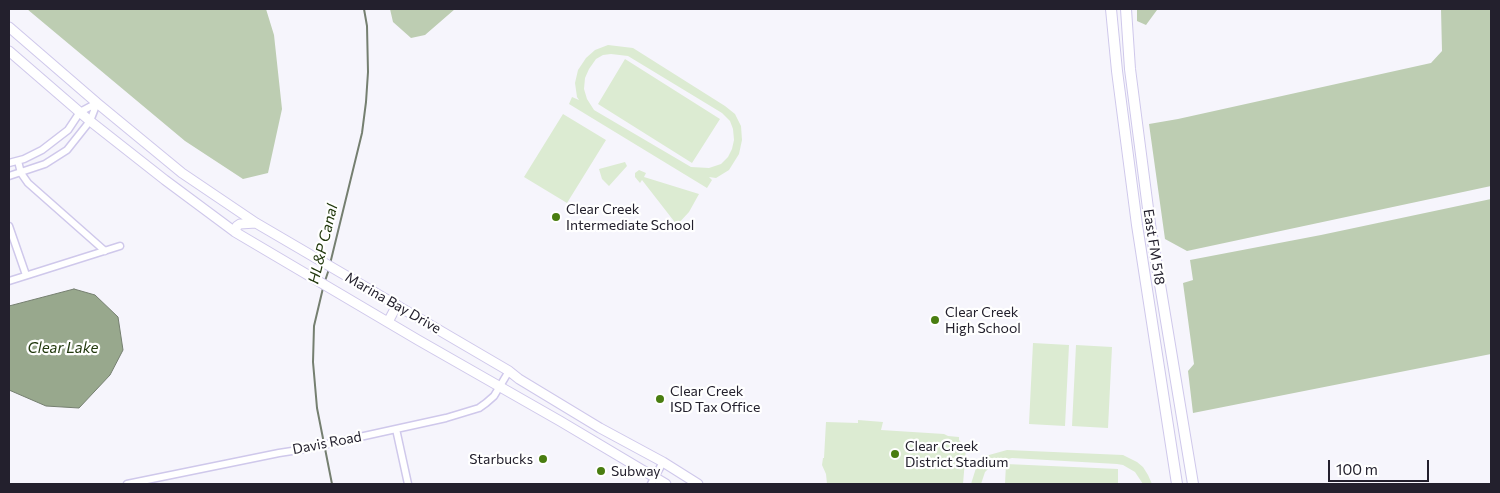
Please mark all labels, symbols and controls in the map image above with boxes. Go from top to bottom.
place label: Clear Creek Intermediate School [566,201,694,233]
water label: HL&P Canal [304,202,342,286]
street label: East FM 518 [1140,208,1168,286]
marker: Clear Creek Intermediate School [550,211,562,223]
street label: Marina Bay Drive [342,269,444,337]
place label: Clear Creek High School [945,304,1021,336]
marker: Clear Creek High School [929,314,941,326]
water label: Clear Lake [28,339,98,357]
place label: Clear Creek ISD Tax Office [670,383,760,416]
marker: Clear Creek ISD Tax Office [654,393,666,405]
street label: Davis Road [291,428,363,458]
place label: Clear Creek District Stadium [905,438,1008,471]
marker: Clear Creek District Stadium [889,448,901,460]
scale bar [1330,450,1431,482]
place label: Starbucks [469,451,533,467]
marker: Starbucks [537,453,549,465]
text: 100 m [1336,460,1378,478]
place label: Subway [611,463,661,479]
marker: Subway [595,465,607,477]

